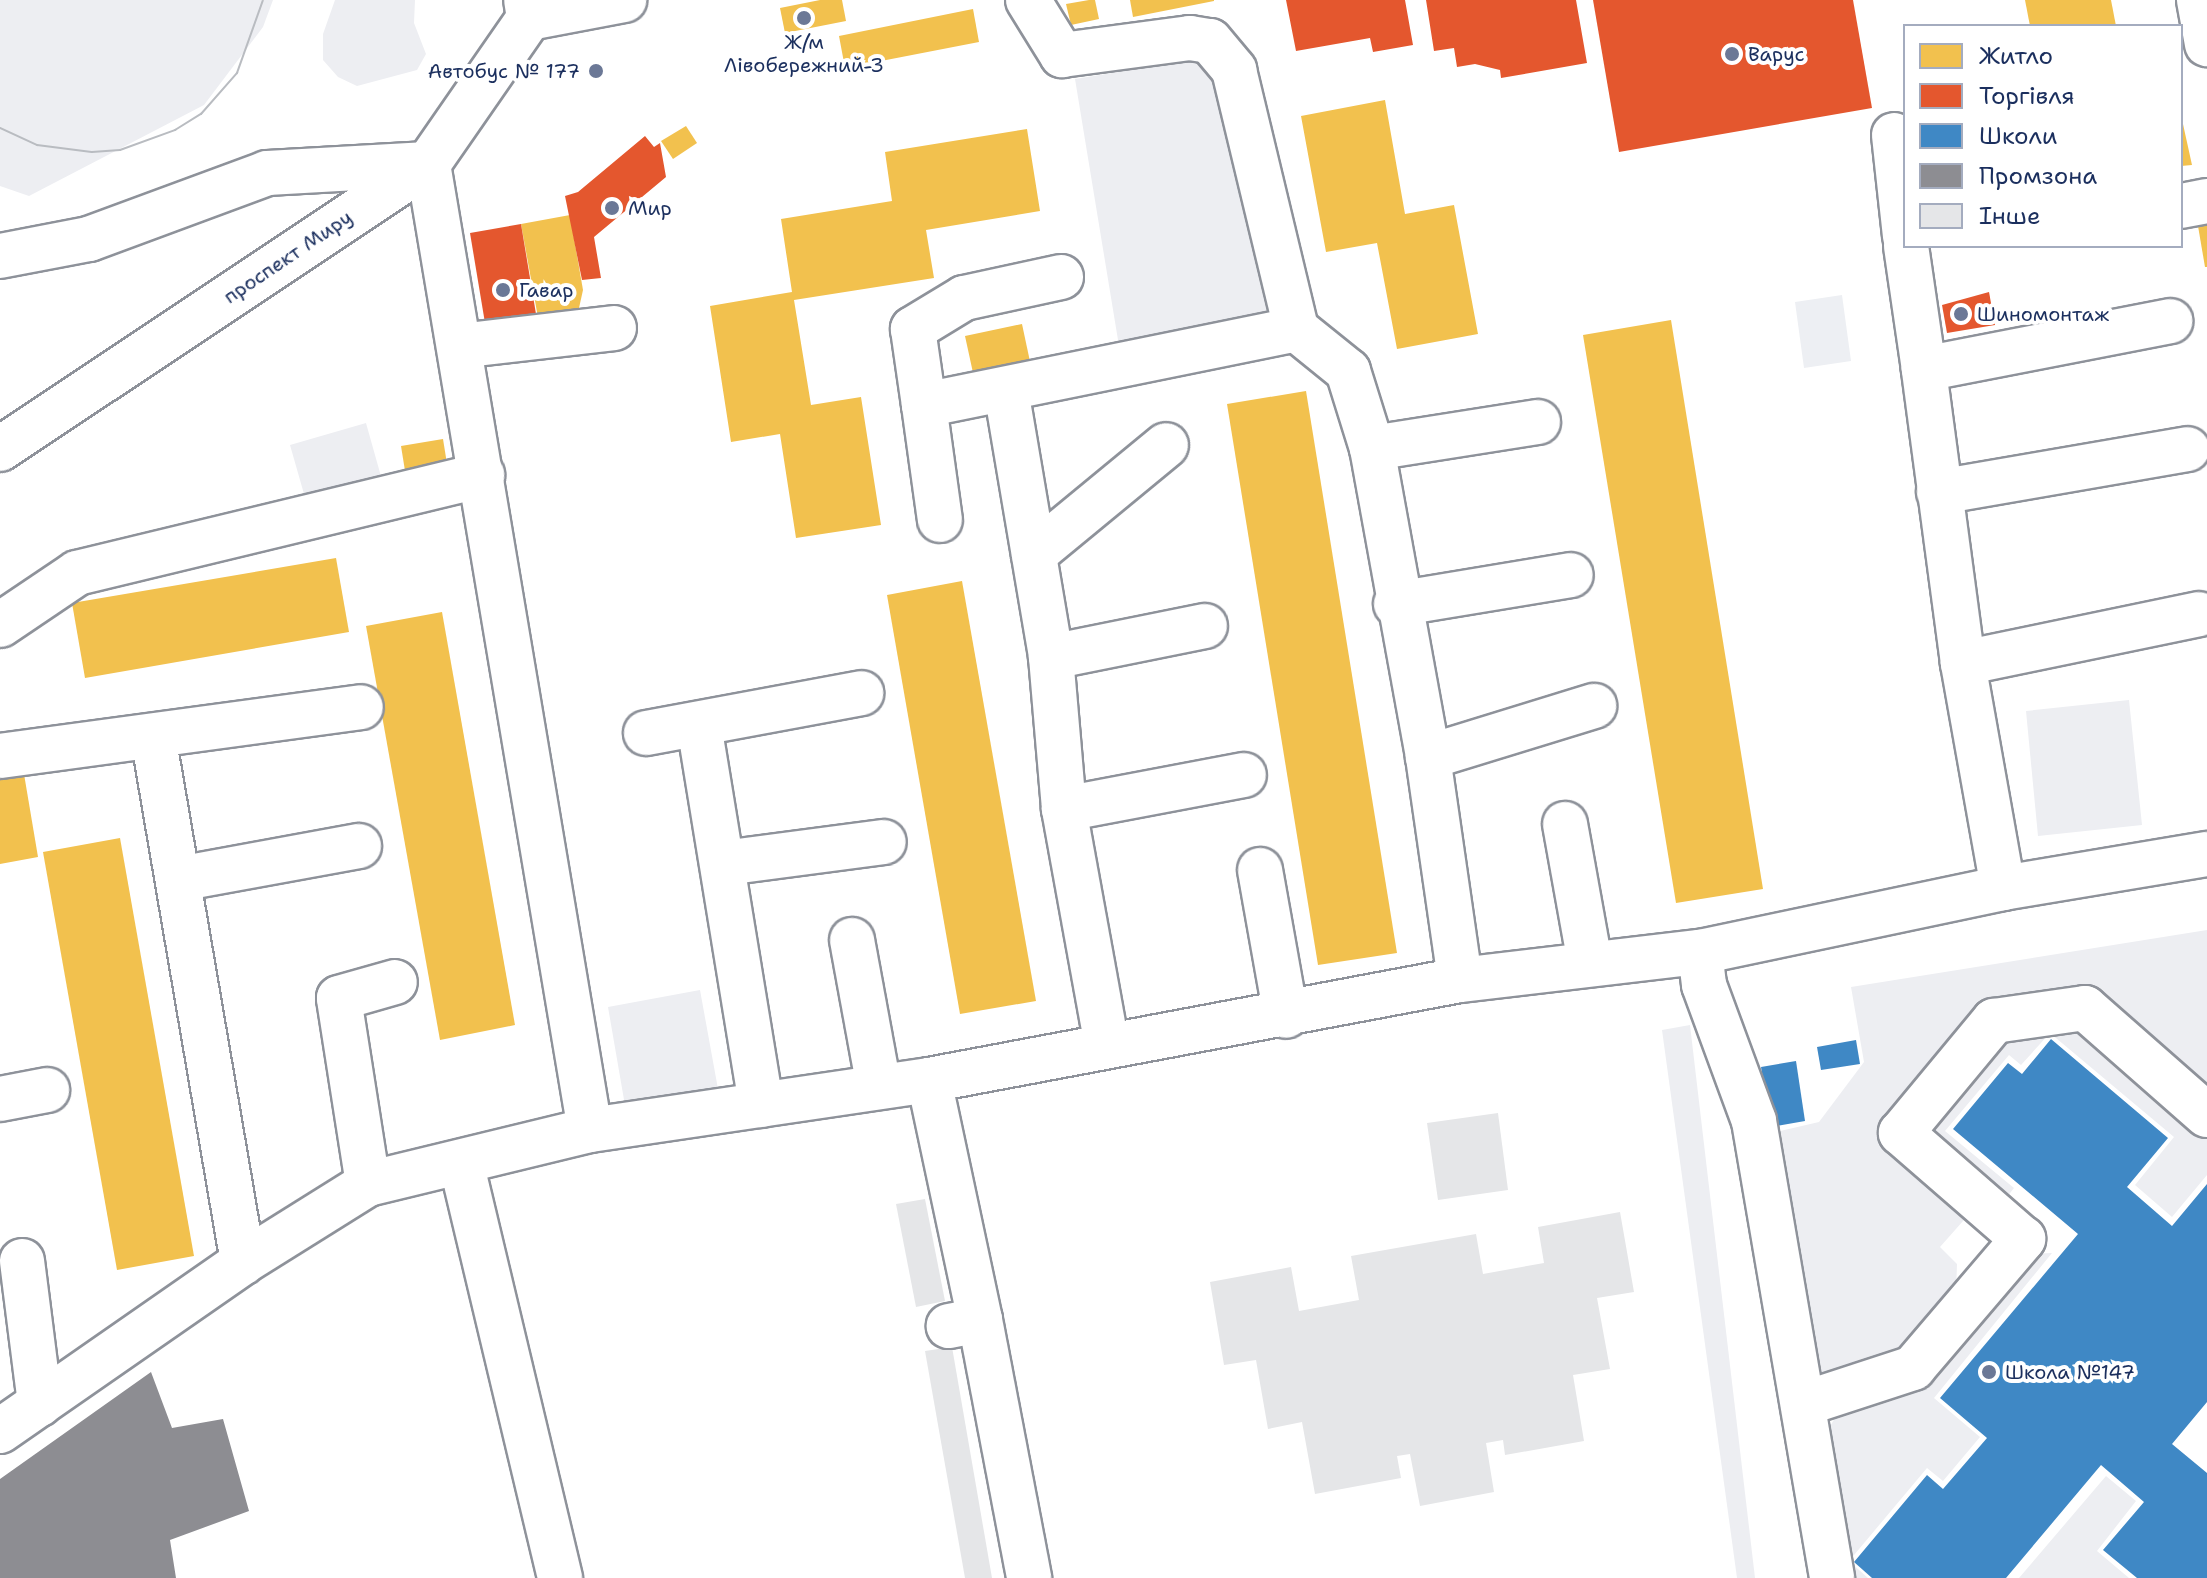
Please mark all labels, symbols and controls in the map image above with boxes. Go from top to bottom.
marker: Ж/м Лівобережний-3 [795,9,813,27]
legend [1903,24,2183,248]
place label: Ж/м Лівобережний-3 [724,30,884,77]
text: Житло [1979,40,2053,72]
place label: Варус [1748,42,1805,66]
marker: Варус [1723,45,1741,63]
place label: Автобус № 177 [428,59,580,83]
marker: Автобус № 177 [587,62,605,80]
text: Торгівля [1979,80,2075,112]
text: Школи [1979,120,2057,152]
text: Промзона [1979,160,2097,192]
place label: Мир [628,196,672,220]
marker: Мир [603,199,621,217]
text: Інше [1979,200,2040,232]
street label: проспект Миру [219,205,357,309]
place label: Гавар [519,278,573,302]
marker: Гавар [494,281,512,299]
place label: Шиномонтаж [1977,302,2109,326]
marker: Шиномонтаж [1952,305,1970,323]
place label: Школа №147 [2005,1360,2135,1384]
marker: Школа №147 [1980,1363,1998,1381]

